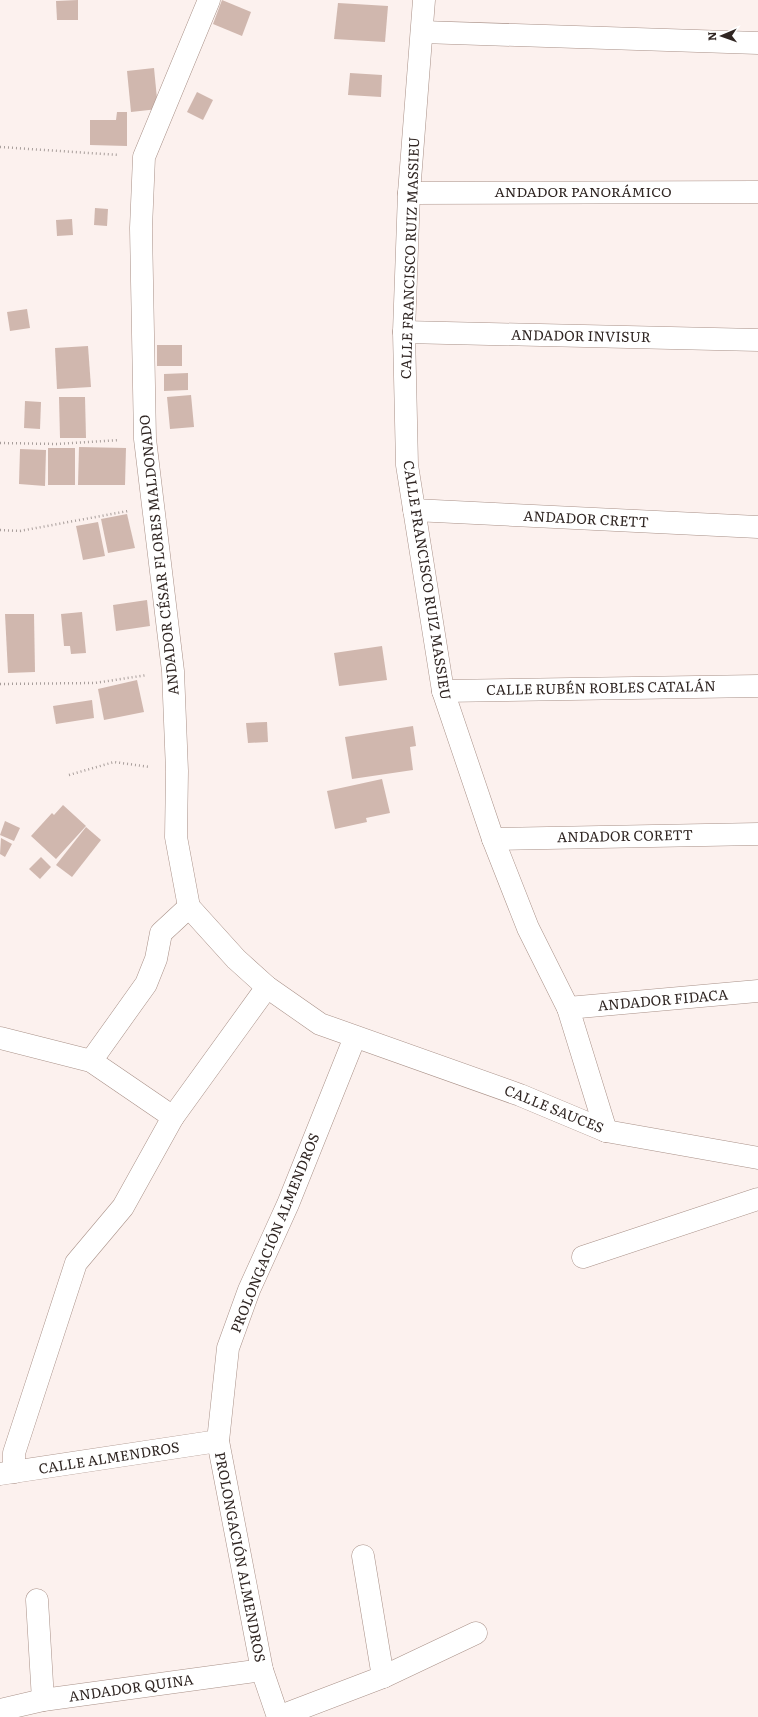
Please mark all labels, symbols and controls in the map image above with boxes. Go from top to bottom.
north arrow [702,16,742,56]
text: N [703,31,719,41]
street label: CALLE FRANCISCO RUIZ MASSIEU [395,137,423,379]
street label: ANDADOR PANORÁMICO [494,181,672,201]
street label: ANDADOR INVISUR [511,324,651,346]
street label: ANDADOR CÉSAR FLORES MALDONADO [133,414,183,696]
street label: CALLE FRANCISCO RUIZ MASSIEU [399,459,457,701]
street label: ANDADOR CRETT [523,505,649,531]
street label: CALLE RUBÉN ROBLES CATALÁN [486,675,716,699]
street label: ANDADOR CORETT [557,824,693,846]
street label: ANDADOR FIDACA [597,983,730,1015]
street label: CALLE SAUCES [502,1079,607,1137]
street label: PROLONGACIÓN ALMENDROS [225,1130,323,1336]
street label: CALLE ALMENDROS [37,1436,181,1478]
street label: PROLONGACIÓN ALMENDROS [211,1450,271,1664]
street label: ANDADOR QUINA [67,1668,195,1706]

